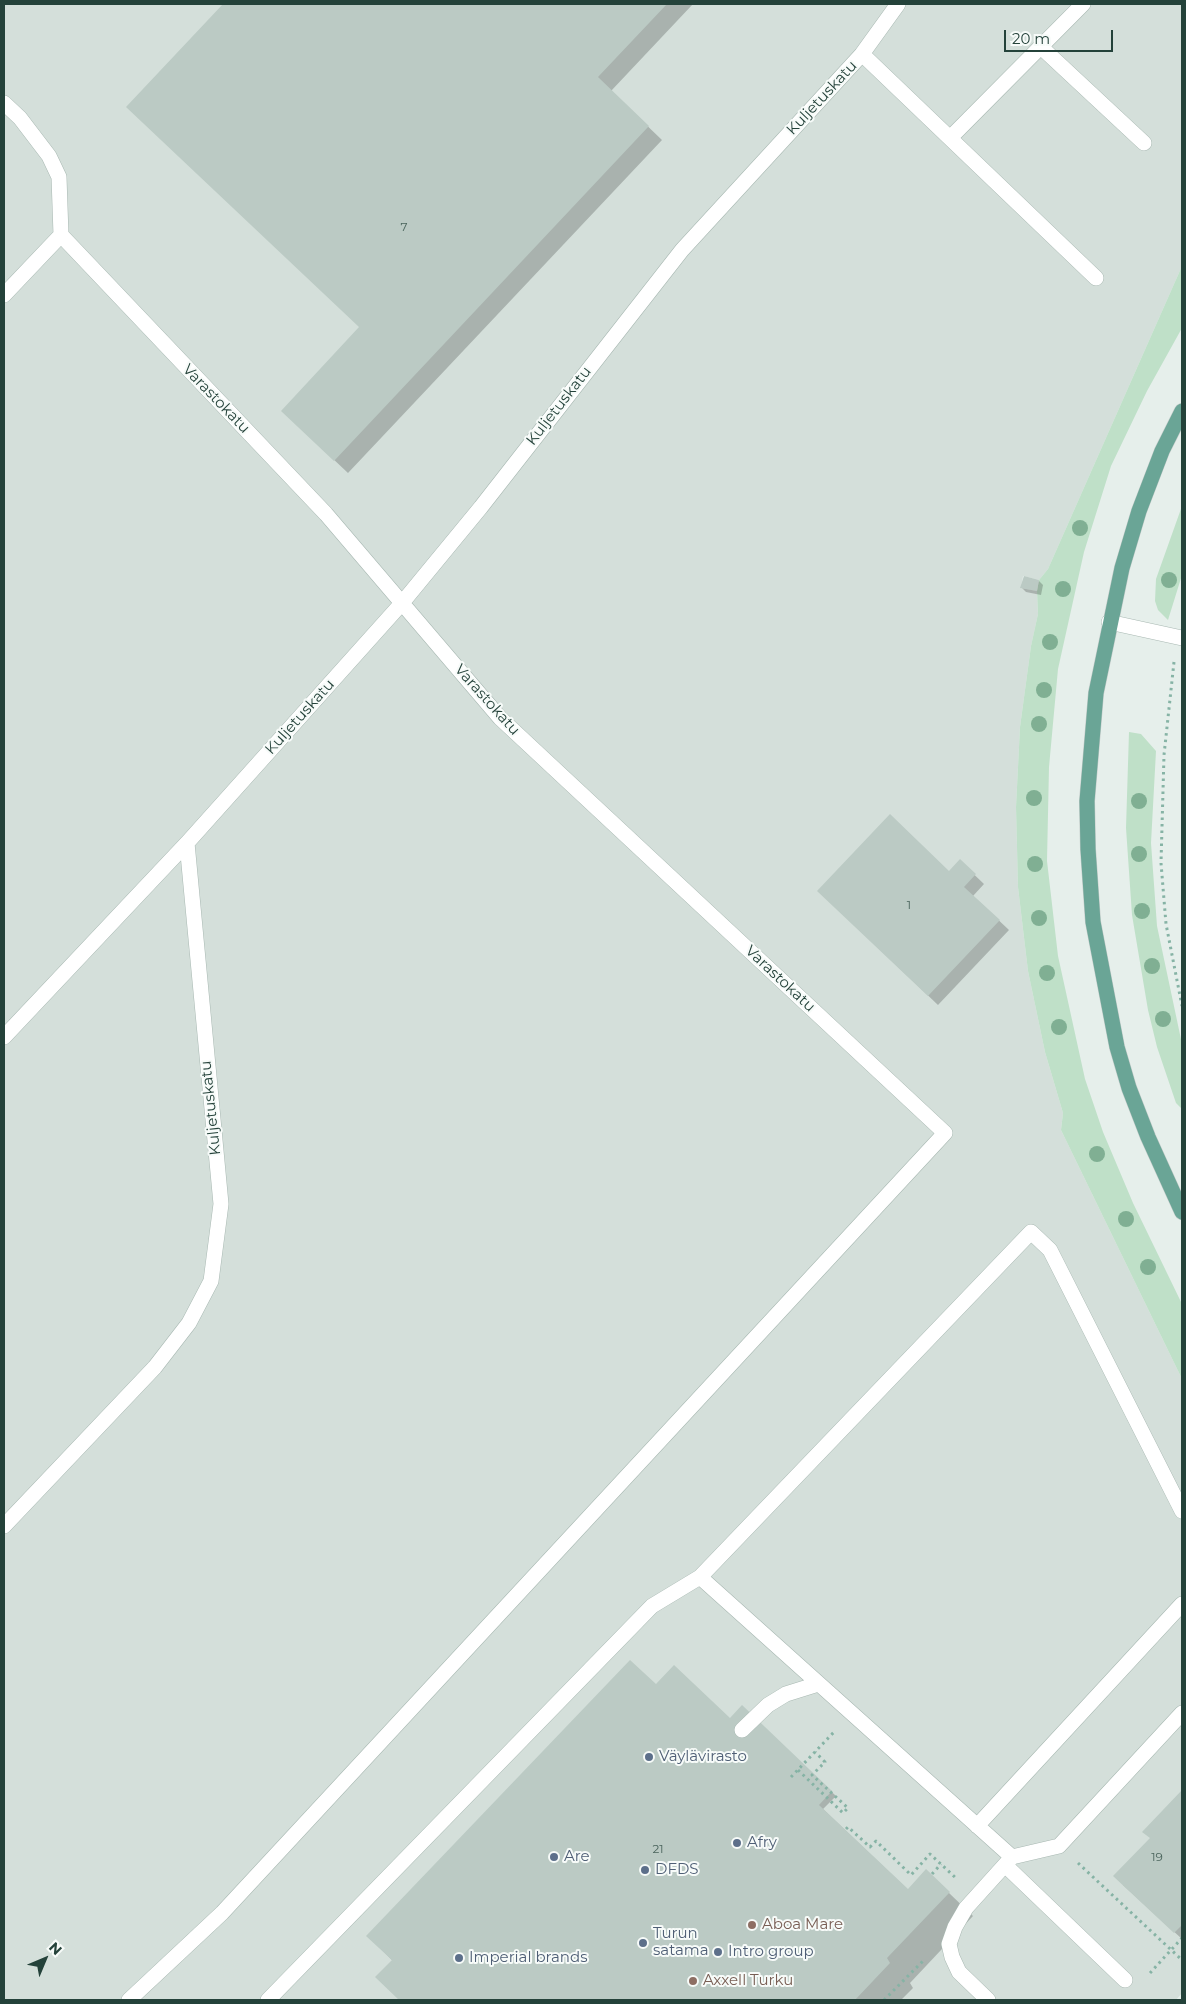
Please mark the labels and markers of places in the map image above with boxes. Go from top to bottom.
place label: Väylävirasto [659,1748,747,1766]
marker: Väylävirasto [643,1751,655,1763]
place label: Afry [747,1834,777,1852]
marker: Afry [731,1837,743,1849]
place label: Are [564,1848,590,1866]
marker: Are [548,1851,560,1863]
place label: DFDS [655,1861,698,1879]
marker: DFDS [639,1864,651,1876]
place label: Aboa Mare [762,1916,843,1934]
marker: Aboa Mare [746,1919,758,1931]
place label: Turun satama [653,1925,709,1960]
marker: Turun satama [637,1937,649,1949]
place label: Intro group [728,1943,814,1961]
marker: Intro group [712,1946,724,1958]
place label: Imperial brands [469,1949,587,1967]
marker: Imperial brands [453,1952,465,1964]
place label: Axxell Turku [703,1972,793,1990]
marker: Axxell Turku [687,1975,699,1987]

